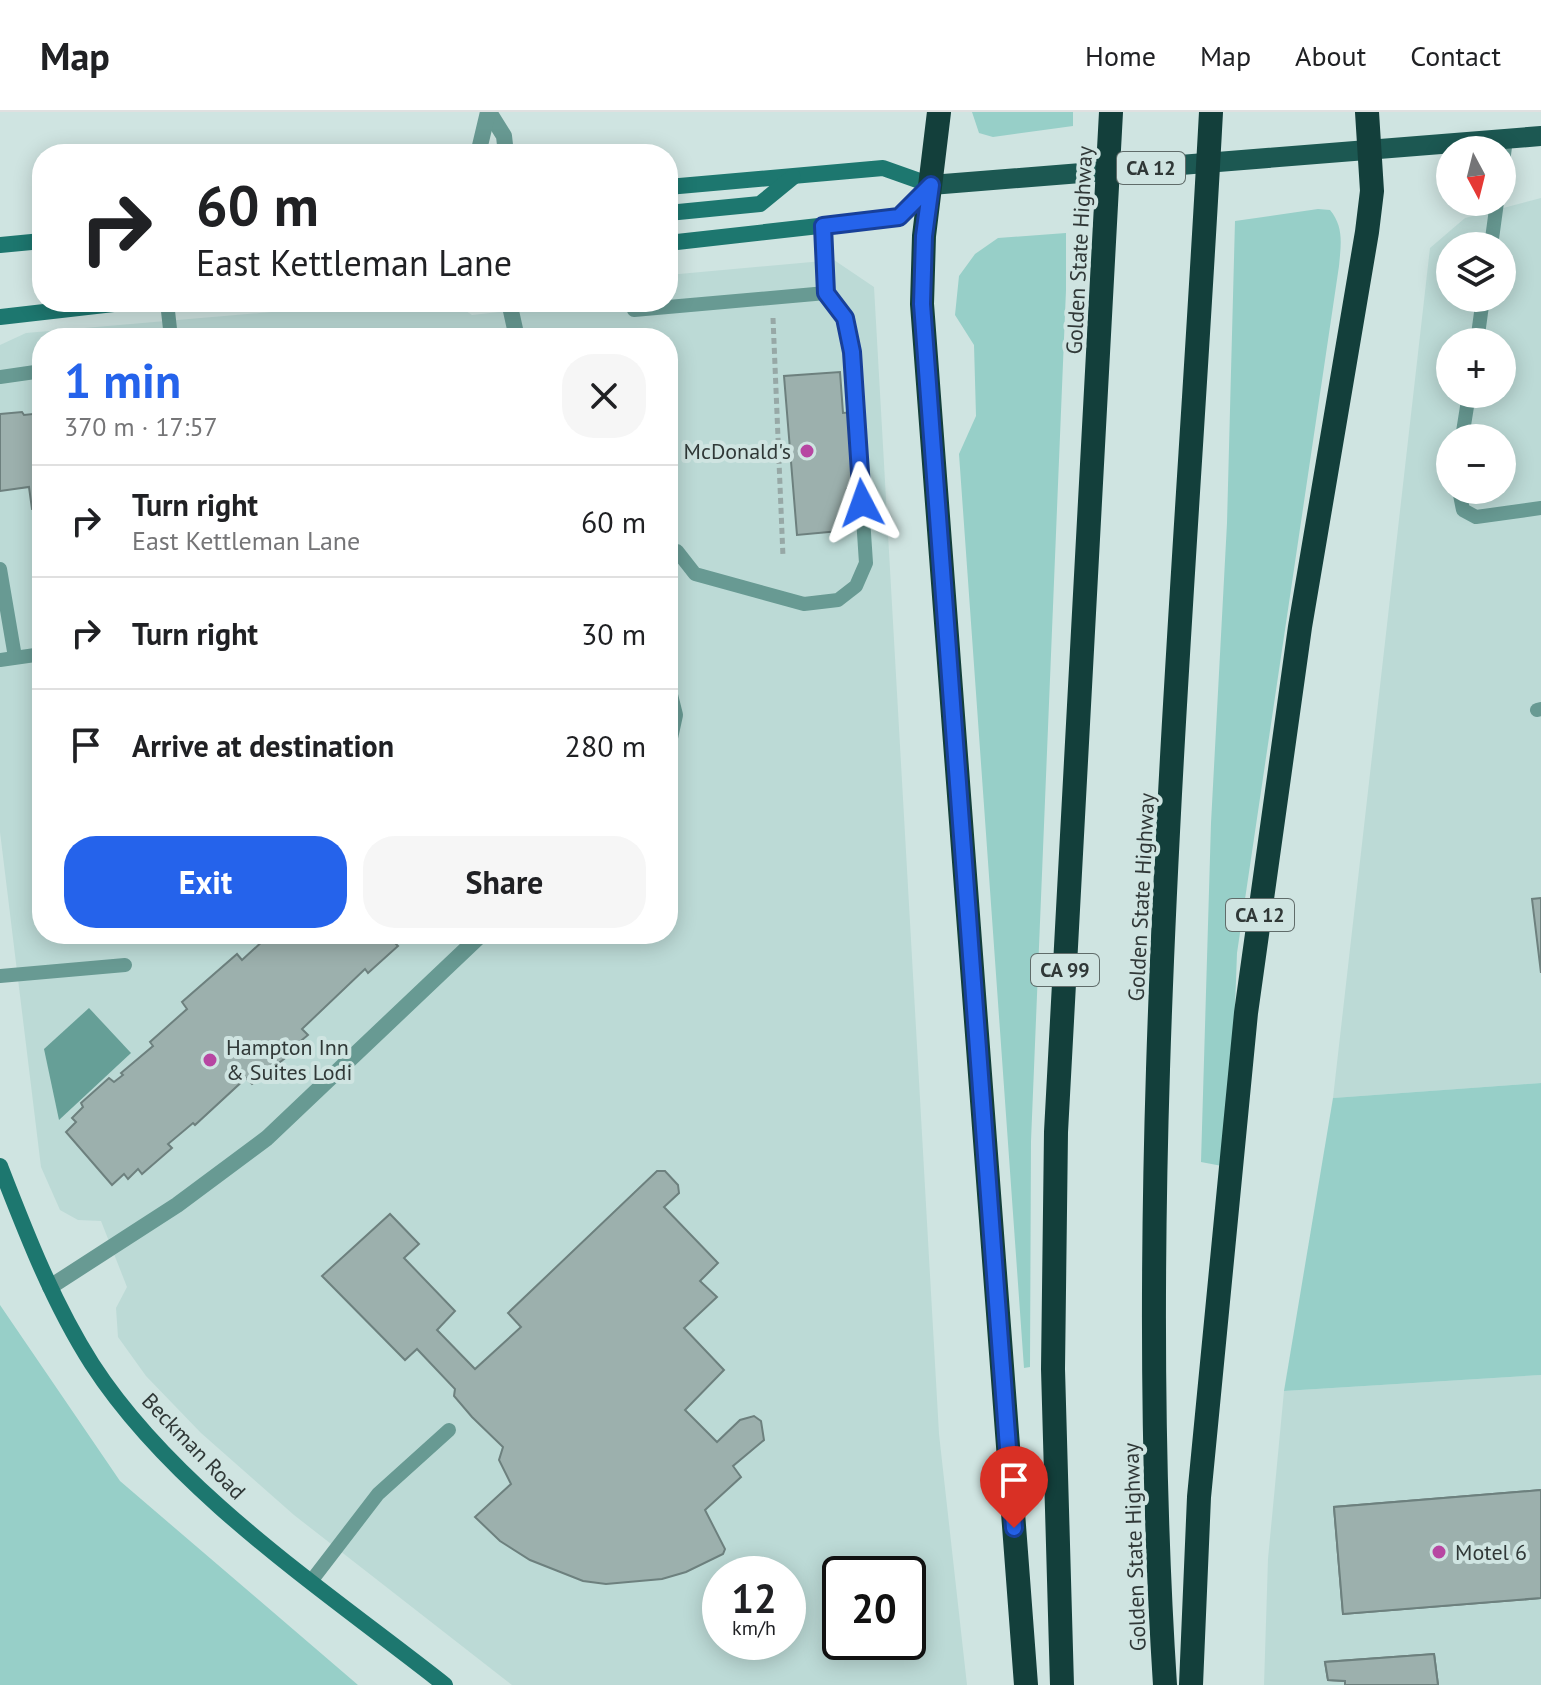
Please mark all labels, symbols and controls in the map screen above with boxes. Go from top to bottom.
text: Map [40,31,110,80]
text: Home [1085,37,1156,74]
text: Map [1200,37,1251,74]
text: About [1295,37,1366,74]
text: Contact [1410,37,1501,74]
north arrow [1436,136,1516,216]
map controls [1436,136,1516,504]
street label: Golden State Highway [1060,144,1098,355]
road number: CA 12 [1117,152,1185,184]
text: 60 m [196,169,319,241]
icon: right [64,176,168,280]
button: layers [1436,232,1516,312]
text: East Kettleman Lane [196,239,512,286]
button: + [1436,328,1516,408]
text: 1 min [64,349,181,411]
button: close [562,354,646,438]
text: 370 m · 17:57 [64,410,218,443]
button: − [1436,424,1516,504]
place label: McDonald's [684,437,791,465]
marker: McDonald's [798,442,816,460]
position arrow [820,461,904,545]
text: Turn right [132,485,258,524]
icon: right [64,499,108,543]
text: 60 m [581,502,646,541]
text: East Kettleman Lane [132,524,360,557]
icon: right [64,611,108,655]
text: Turn right [132,614,258,653]
text: 30 m [581,614,646,653]
icon: arrive [64,723,108,767]
text: Arrive at destination [132,726,394,765]
text: 280 m [565,726,646,765]
street label: Golden State Highway [1122,791,1160,1002]
button: Exit [64,836,347,928]
button: Share [363,836,646,928]
road number: CA 12 [1226,899,1294,931]
road number: CA 99 [1031,954,1099,986]
place label: Hampton Inn & Suites Lodi [226,1033,352,1086]
marker: Hampton Inn & Suites Lodi [201,1051,219,1069]
street label: Beckman Road [136,1387,252,1505]
street label: Golden State Highway [1116,1441,1152,1652]
pin [980,1446,1048,1528]
icon: arrive [992,1458,1036,1502]
place label: Motel 6 [1455,1538,1527,1566]
marker: Motel 6 [1430,1543,1448,1561]
speed limit sign: 20 [822,1556,926,1660]
text: 12 [731,1572,777,1624]
text: km/h [732,1615,776,1641]

